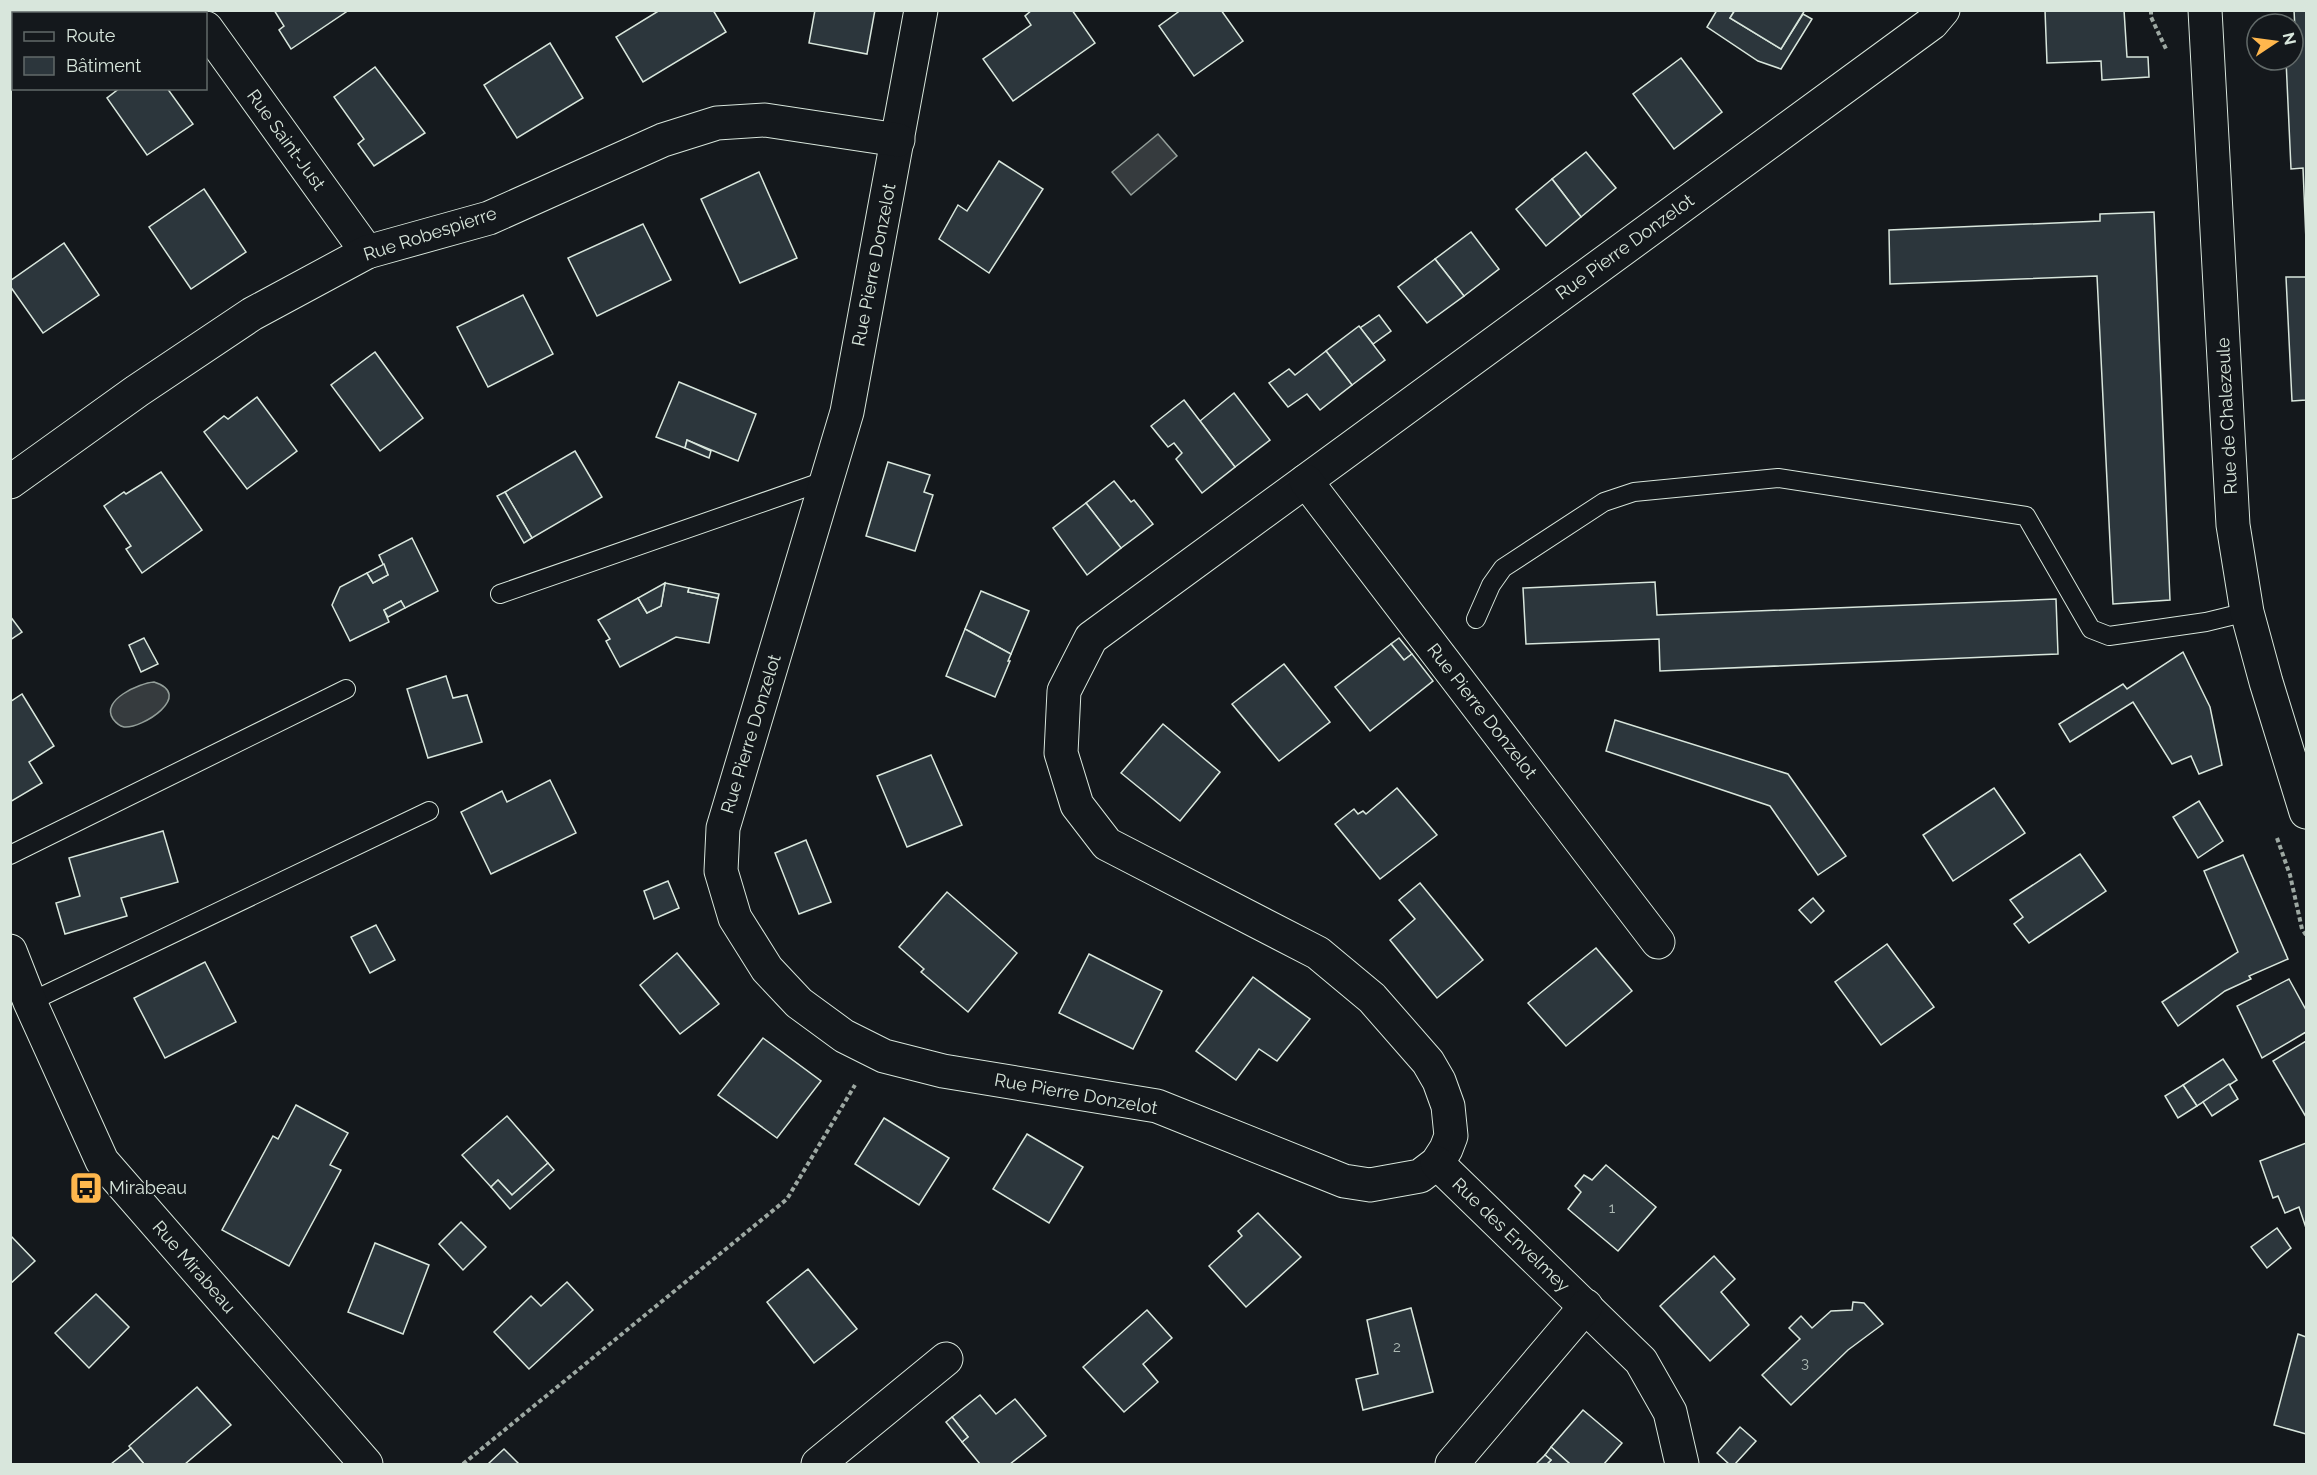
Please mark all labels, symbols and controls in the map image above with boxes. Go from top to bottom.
legend [12,12,207,90]
north arrow [2245,12,2305,72]
text: Route [66,25,116,46]
text: N [2278,31,2300,47]
text: Bâtiment [66,55,141,76]
street label: Rue Saint-Just [243,85,330,194]
street label: Rue Pierre Donzelot [847,182,900,348]
street label: Rue Pierre Donzelot [1552,189,1698,304]
street label: Rue Robespierre [361,202,499,265]
street label: Rue de Chalezeule [2212,337,2241,495]
street label: Rue Pierre Donzelot [1423,639,1542,782]
street label: Rue Pierre Donzelot [716,652,785,816]
street label: Rue Pierre Donzelot [993,1069,1159,1118]
bus stop icon: Mirabeau [68,1170,104,1206]
street label: Rue des Envelmey [1448,1173,1575,1296]
place label: Mirabeau [109,1177,187,1198]
house number: 1 [1609,1199,1616,1217]
street label: Rue Mirabeau [149,1216,240,1317]
house number: 2 [1393,1338,1401,1356]
house number: 3 [1801,1354,1809,1372]

